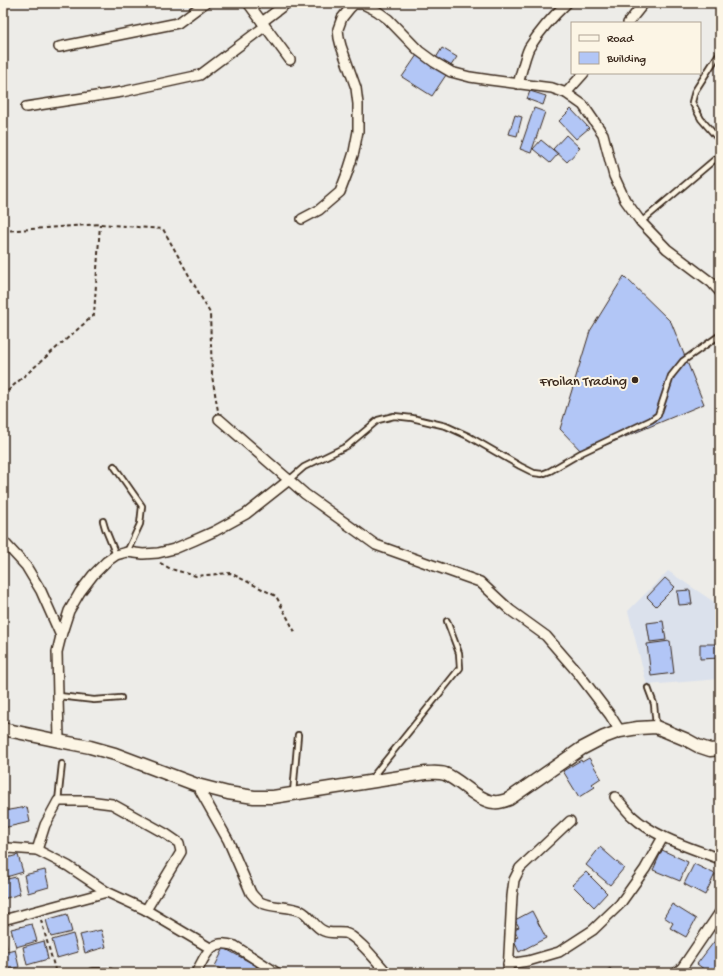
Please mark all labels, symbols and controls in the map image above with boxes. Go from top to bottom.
legend [571,22,701,74]
text: Road [607,33,634,47]
text: Building [606,53,646,67]
place label: Froilan Trading [539,374,627,391]
marker: Froilan Trading [630,375,640,385]

